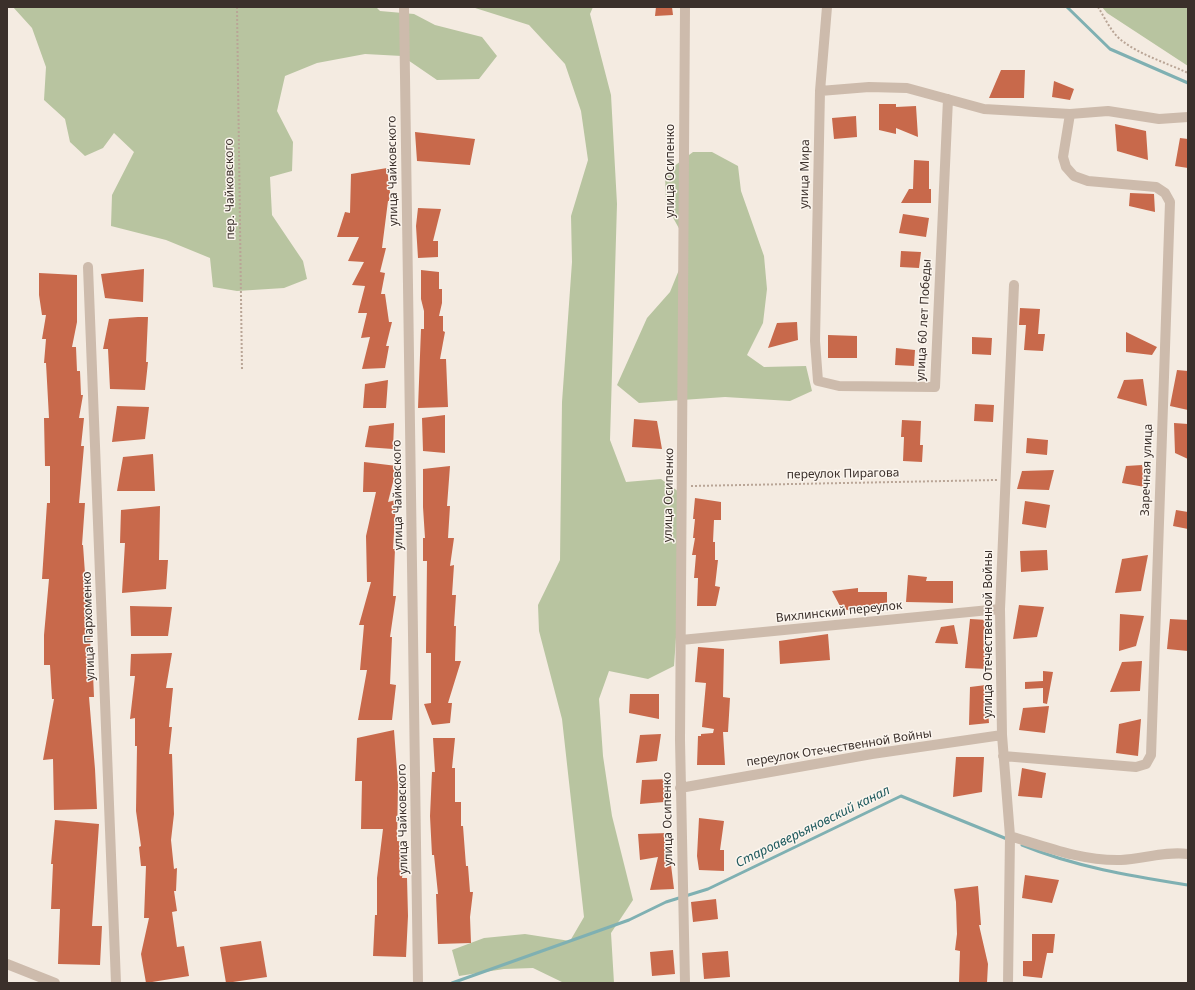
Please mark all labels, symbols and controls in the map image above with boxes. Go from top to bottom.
street label: улица Чайковского [385,115,401,227]
street label: улица Осипенко [664,124,678,218]
street label: пер. Чайковского [222,138,238,240]
street label: улица Мира [797,139,813,209]
street label: улица 60 лет Победы [914,259,934,381]
street label: Заречная улица [1138,423,1156,517]
street label: улица Чайковского [390,439,406,551]
street label: улица Осипенко [661,448,677,542]
street label: переулок Пирагова [787,466,899,482]
street label: улица Отечественной Войны [982,550,996,718]
street label: улица Пархоменко [80,571,98,681]
street label: Вихлинский переулок [775,598,903,626]
street label: переулок Отечественной Войны [745,726,933,770]
street label: улица Чайковского [395,763,411,875]
street label: улица Осипенко [660,772,676,866]
water label: Староаверьяновский канал [733,783,893,871]

